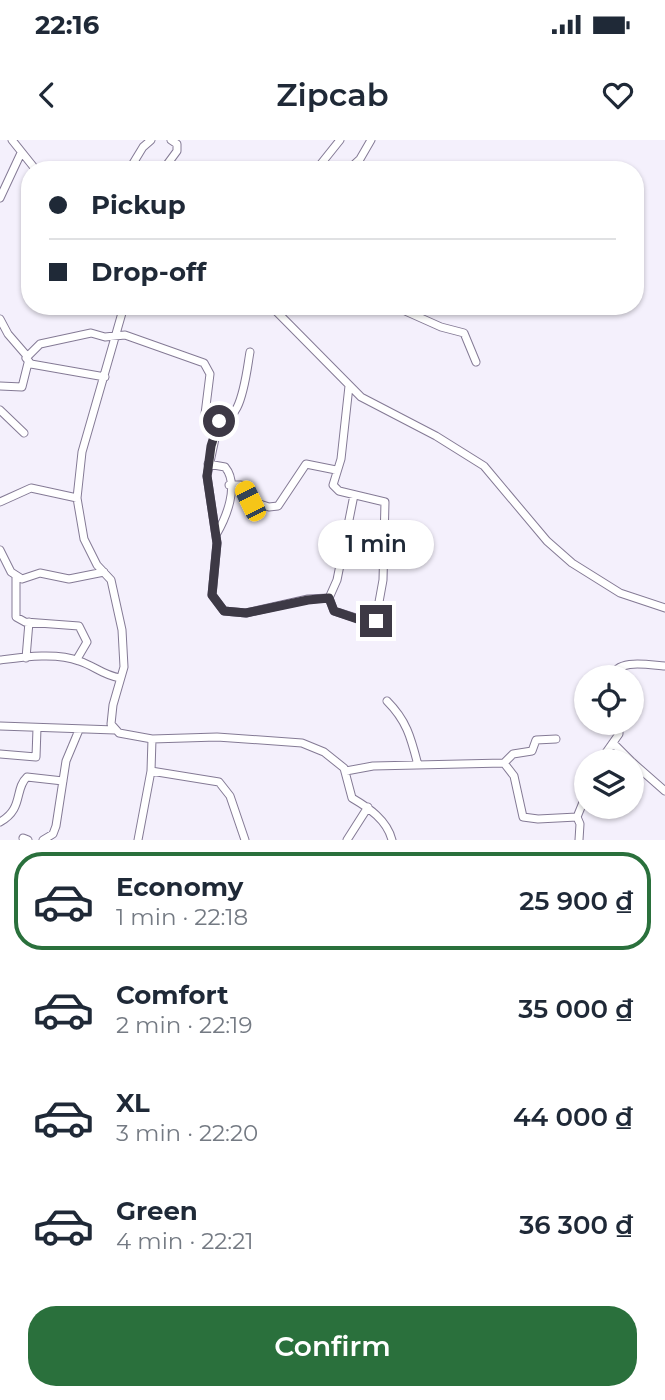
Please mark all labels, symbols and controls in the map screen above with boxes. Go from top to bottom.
text: 22:16 [35,9,99,41]
text: Zipcab [276,75,389,114]
icon: back [28,76,66,114]
icon: heart [599,76,637,114]
text: Pickup [91,189,186,221]
text: Drop-off [91,256,206,288]
route start [203,405,235,437]
car [232,478,269,524]
callout: 1 min [318,519,434,568]
text: 1 min [345,530,407,558]
route end [360,605,392,637]
map controls [574,665,644,819]
button: locate [574,665,644,735]
button: layers [574,749,644,819]
icon: car [32,870,95,933]
text: Economy [116,871,243,903]
text: 25 900 ₫ [519,885,633,917]
text: 1 min · 22:18 [116,903,248,931]
icon: car [32,978,95,1041]
text: Comfort [116,979,228,1011]
text: 35 000 ₫ [518,993,633,1025]
text: 2 min · 22:19 [116,1011,252,1039]
icon: car [32,1086,95,1149]
text: XL [116,1087,150,1119]
text: 44 000 ₫ [513,1101,633,1133]
text: 3 min · 22:20 [116,1119,258,1147]
icon: car [32,1194,95,1257]
text: Green [116,1195,198,1227]
text: 36 300 ₫ [519,1209,633,1241]
text: 4 min · 22:21 [116,1227,254,1255]
button: Confirm [28,1306,637,1386]

